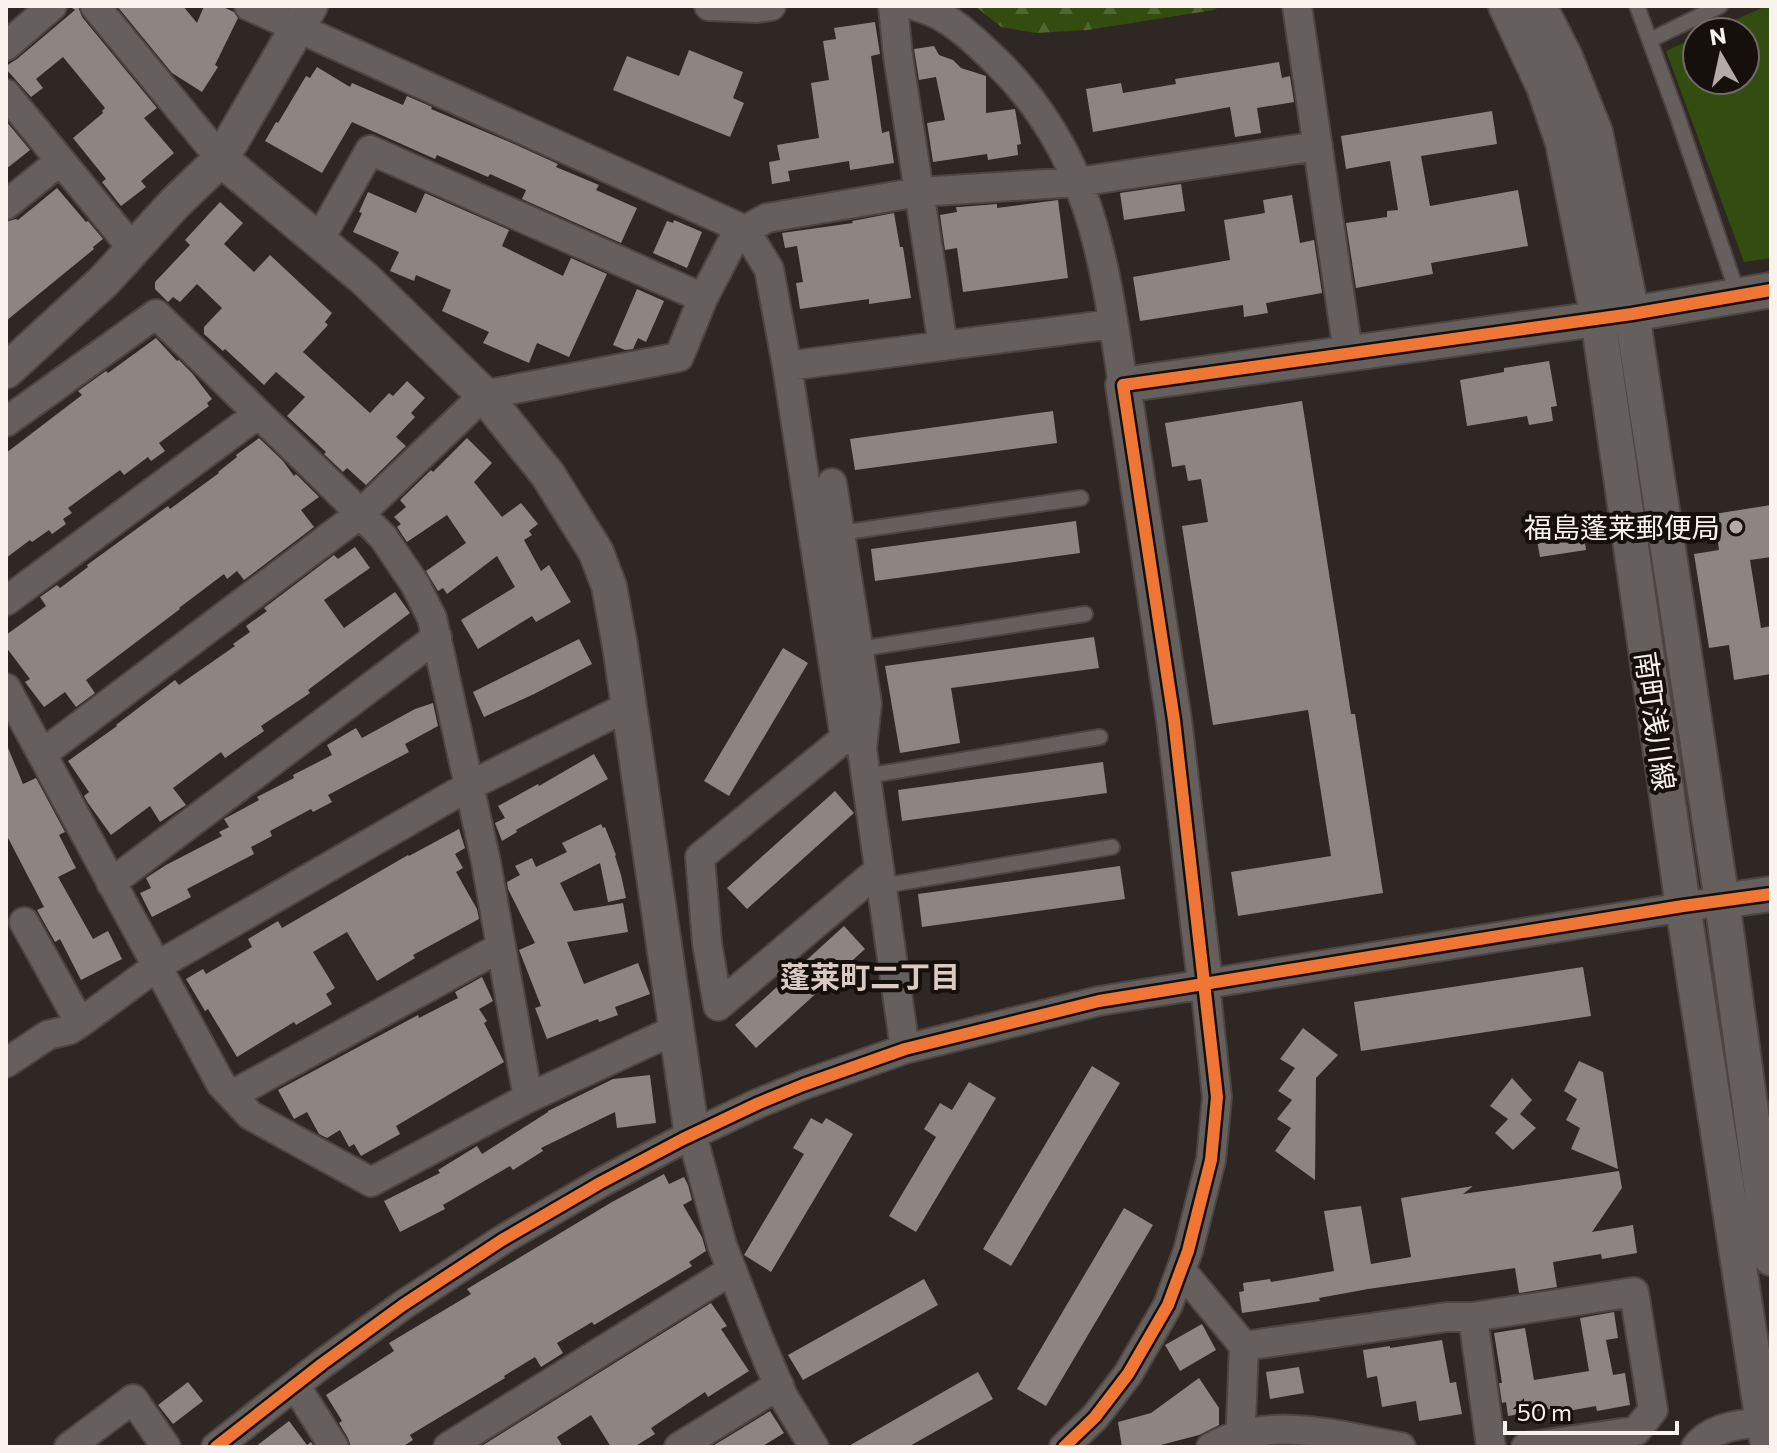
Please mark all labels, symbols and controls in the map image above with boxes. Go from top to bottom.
north arrow [1681,16,1761,96]
text: N [1708,21,1728,50]
place label: 福島蓬莱郵便局 [1524,510,1720,544]
marker: 福島蓬莱郵便局 [1727,518,1745,536]
street label: 南町浅川線 [1629,649,1683,793]
district label: 蓬莱町二丁目 [780,957,960,994]
scale bar [1505,1385,1677,1435]
text: 50 m [1517,1397,1572,1426]

